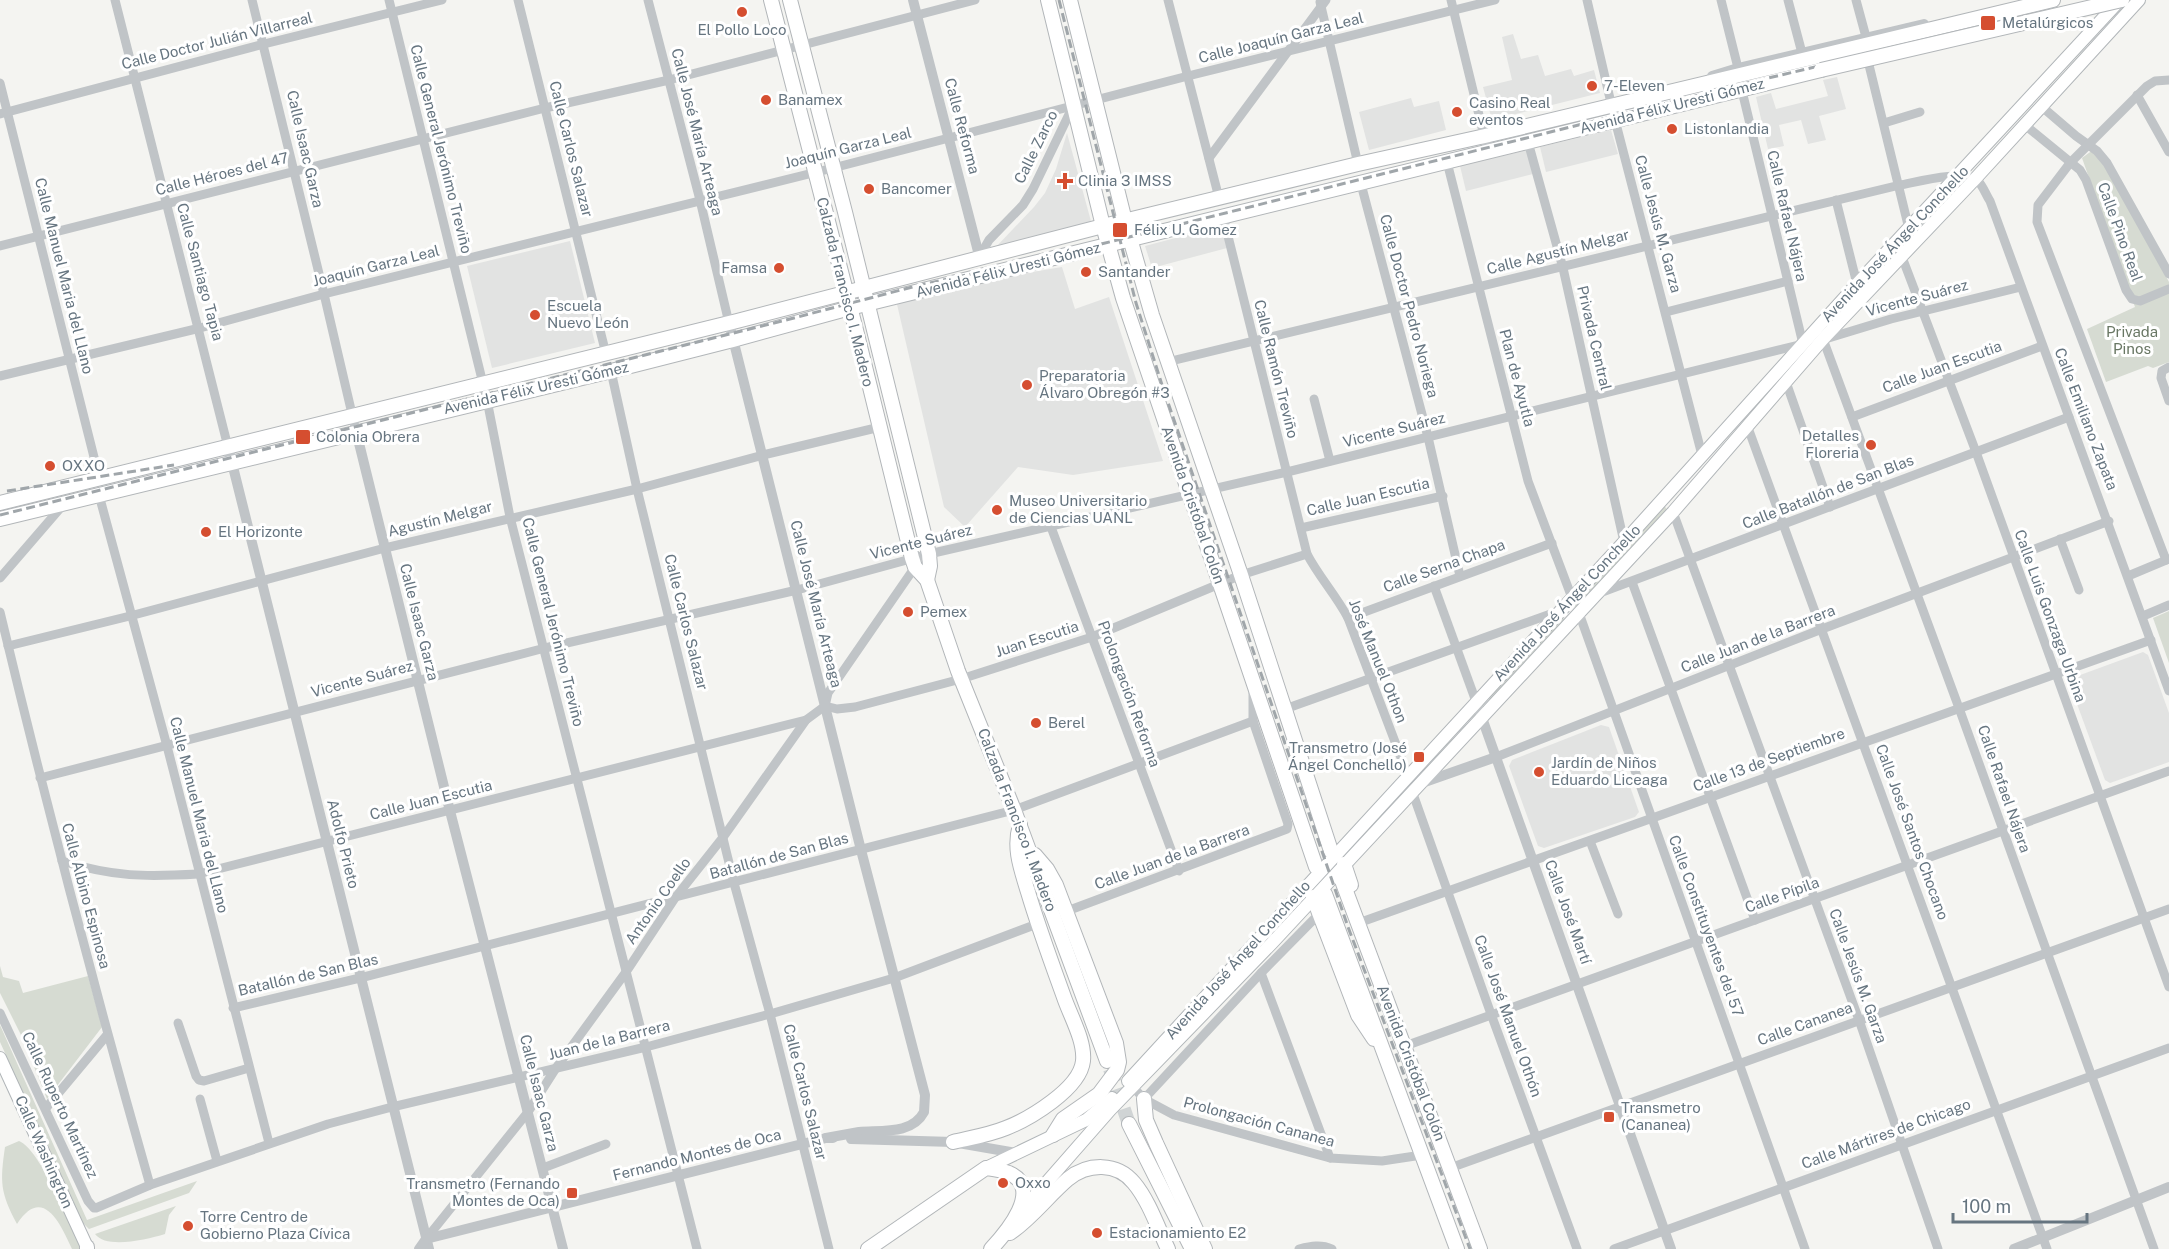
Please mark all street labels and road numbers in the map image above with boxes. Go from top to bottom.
street label: Calle Doctor Julián Villarreal [120,9,314,73]
street label: Calle Joaquín Garza Leal [1197,9,1365,66]
street label: Calle General Jerónimo Treviño [407,43,476,255]
street label: Calle José María Arteaga [668,46,727,217]
street label: Avenida Félix Uresti Gómez [1578,74,1766,137]
street label: Calle Reforma [942,76,983,176]
street label: Calle Carlos Salazar [546,79,597,219]
street label: Calle Isaac Garza [284,89,327,209]
street label: Calle Zarco [1011,107,1061,186]
street label: Joaquín Garza Leal [783,123,913,172]
street label: Calle Héroes del 47 [154,149,290,198]
street label: Calle Rafael Nájera [1764,149,1811,283]
street label: Calle Jesús M. Garza [1632,153,1685,295]
street label: Avenida José Ángel Conchello [1818,162,1972,325]
street label: Calle Manuel Maria del Llano [32,176,97,376]
street label: Calle Pino Real [2095,180,2146,284]
street label: Calzada Francisco I. Madero [814,195,877,389]
street label: Calle Santiago Tapia [174,201,227,343]
street label: Calle Doctor Pedro Noriega [1377,212,1442,399]
street label: Calle Agustín Melgar [1485,226,1631,277]
street label: Avenida Félix Uresti Gómez [914,238,1102,301]
street label: Joaquín Garza Leal [311,241,441,290]
street label: Vicente Suárez [1864,276,1970,319]
street label: Privada Central [1574,284,1615,392]
street label: Calle Ramón Treviño [1251,298,1302,440]
street label: Plan de Ayutla [1496,327,1539,429]
street label: Calle Juan Escutia [1880,337,2004,396]
street label: Calle Emiliano Zapata [2051,345,2121,492]
street label: Avenida Félix Uresti Gómez [442,358,630,417]
street label: Vicente Suárez [1341,409,1447,450]
street label: Avenida Cristóbal Colón [1158,424,1228,586]
street label: Calle Batallón de San Blas [1740,451,1916,532]
street label: Calle Juan Escutia [1305,474,1431,519]
street label: Agustín Melgar [386,497,494,540]
street label: Calle General Jerónimo Treviño [519,516,588,728]
street label: Calle José María Arteaga [787,518,846,689]
street label: Vicente Suárez [868,521,974,562]
street label: Avenida José Ángel Conchello [1490,521,1644,684]
street label: Calle Luis Gonzaga Urbina [2011,527,2090,704]
street label: Calle Serna Chapa [1381,536,1507,595]
street label: Calle Carlos Salazar [661,552,712,692]
street label: Calle Isaac Garza [397,562,442,682]
street label: José Manuel Othon [1346,596,1411,725]
street label: Calle Juan de la Barrera [1678,601,1837,676]
street label: Juan Escutia [993,617,1081,660]
street label: Prolongación Reforma [1095,618,1164,769]
street label: Vicente Suárez [309,657,415,700]
street label: Calle Manuel Maria del Llano [167,715,232,915]
street label: Calle Rafael Nájera [1975,723,2034,855]
street label: Calle 13 de Septiembre [1691,724,1847,795]
street label: Calzada Francisco I. Madero [975,726,1060,914]
street label: Calle José Santos Chocano [1873,742,1952,922]
street label: Calle Juan Escutia [368,776,494,823]
street label: Adolfo Prieto [324,798,363,890]
street label: Calle Albino Espinosa [59,821,114,971]
street label: Calle Juan de la Barrera [1092,821,1252,893]
street label: Batallón de San Blas [708,829,850,882]
street label: Calle Constituyentes del 57 [1666,833,1747,1019]
street label: Antonio Coello [621,854,694,947]
street label: Calle José Martí [1542,857,1595,967]
street label: Calle Pípila [1742,873,1821,916]
street label: Avenida José Ángel Conchello [1162,877,1313,1042]
street label: Calle Jesús M. Garza [1826,906,1891,1045]
street label: Calle José Manuel Othón [1471,933,1546,1099]
street label: Batallón de San Blas [236,950,380,999]
street label: Avenida Cristóbal Colón [1374,982,1449,1143]
street label: Calle Cananea [1755,998,1855,1049]
street label: Juan de la Barrera [546,1016,671,1063]
street label: Calle Carlos Salazar [780,1022,831,1162]
street label: Calle Ruperto Martínez [19,1029,102,1181]
street label: Calle Isaac Garza [517,1033,562,1153]
street label: Calle Washington [12,1093,77,1211]
street label: Prolongación Cananea [1182,1093,1337,1150]
street label: Calle Mártires de Chicago [1799,1095,1973,1172]
street label: Fernando Montes de Oca [611,1125,783,1184]

